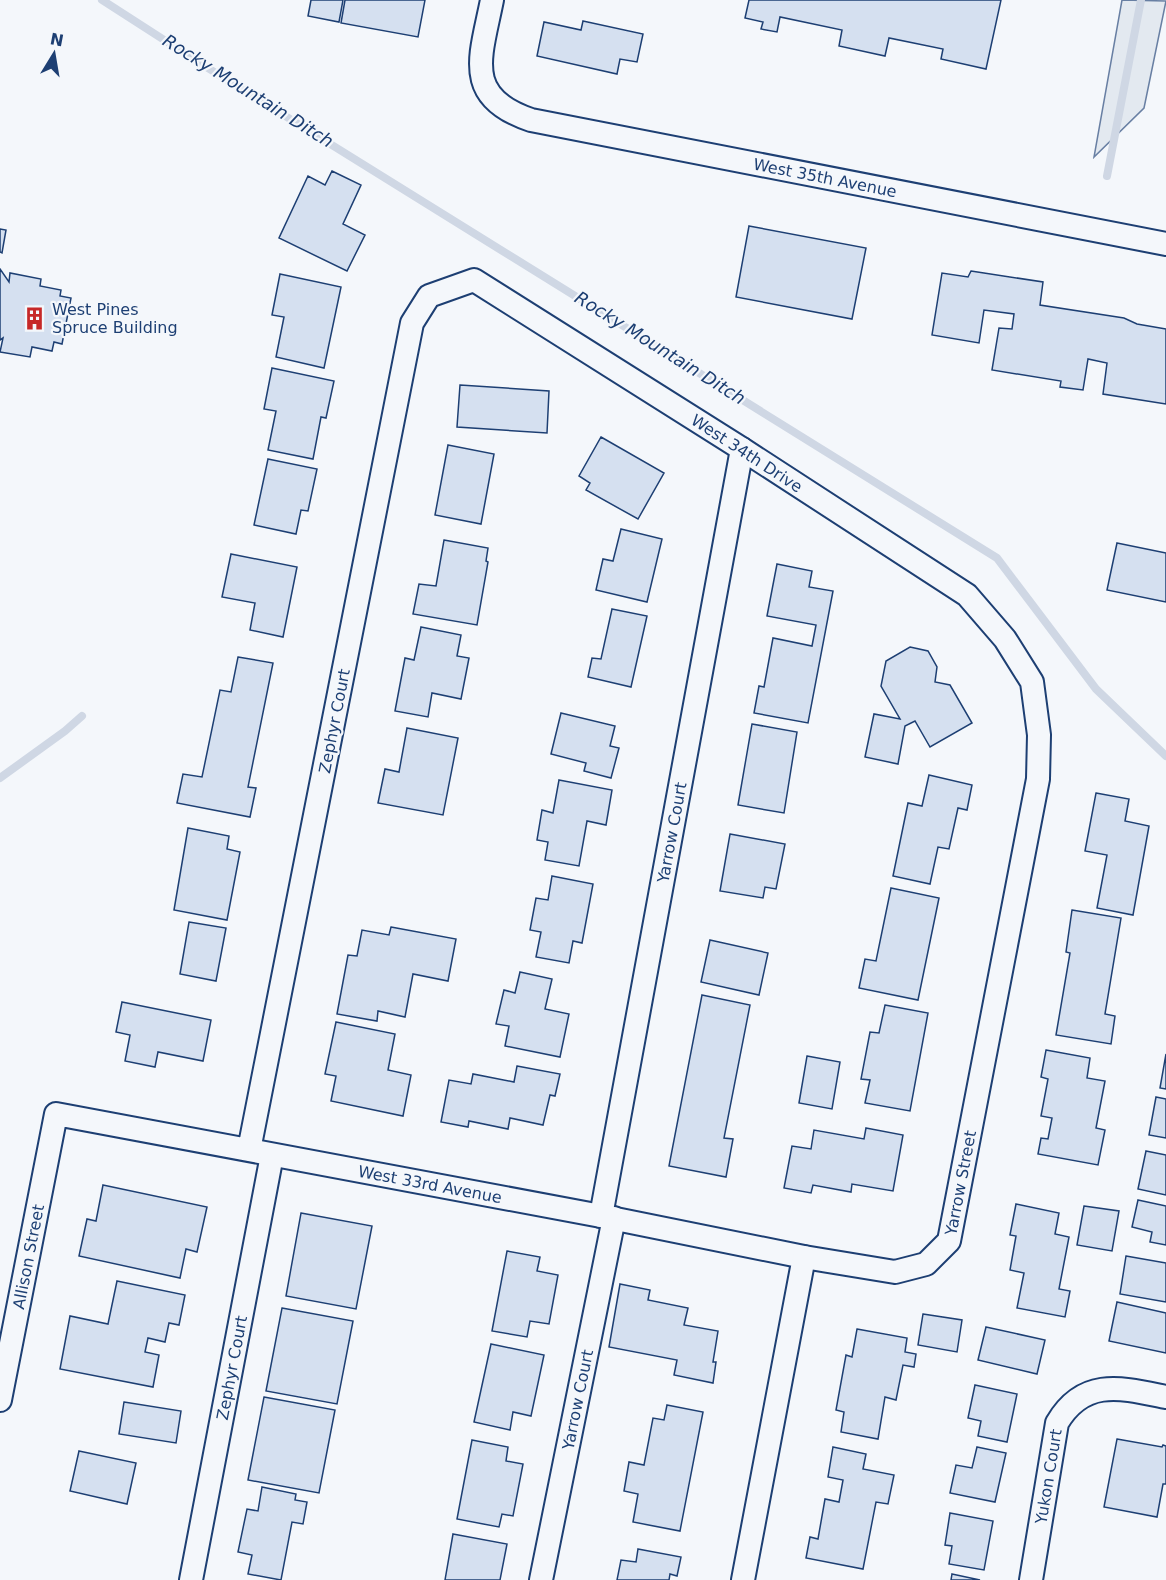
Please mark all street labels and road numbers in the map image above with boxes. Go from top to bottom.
street label: West 35th Avenue [752,155,898,201]
street label: West 34th Drive [687,410,806,496]
street label: Zephyr Court [315,667,354,775]
street label: Yarrow Court [653,781,691,885]
street label: Yarrow Street [941,1129,980,1238]
street label: West 33rd Avenue [357,1162,503,1207]
street label: Allison Street [9,1203,48,1311]
street label: Zephyr Court [213,1314,251,1422]
street label: Yarrow Court [558,1348,597,1453]
street label: Yukon Court [1031,1428,1066,1526]

